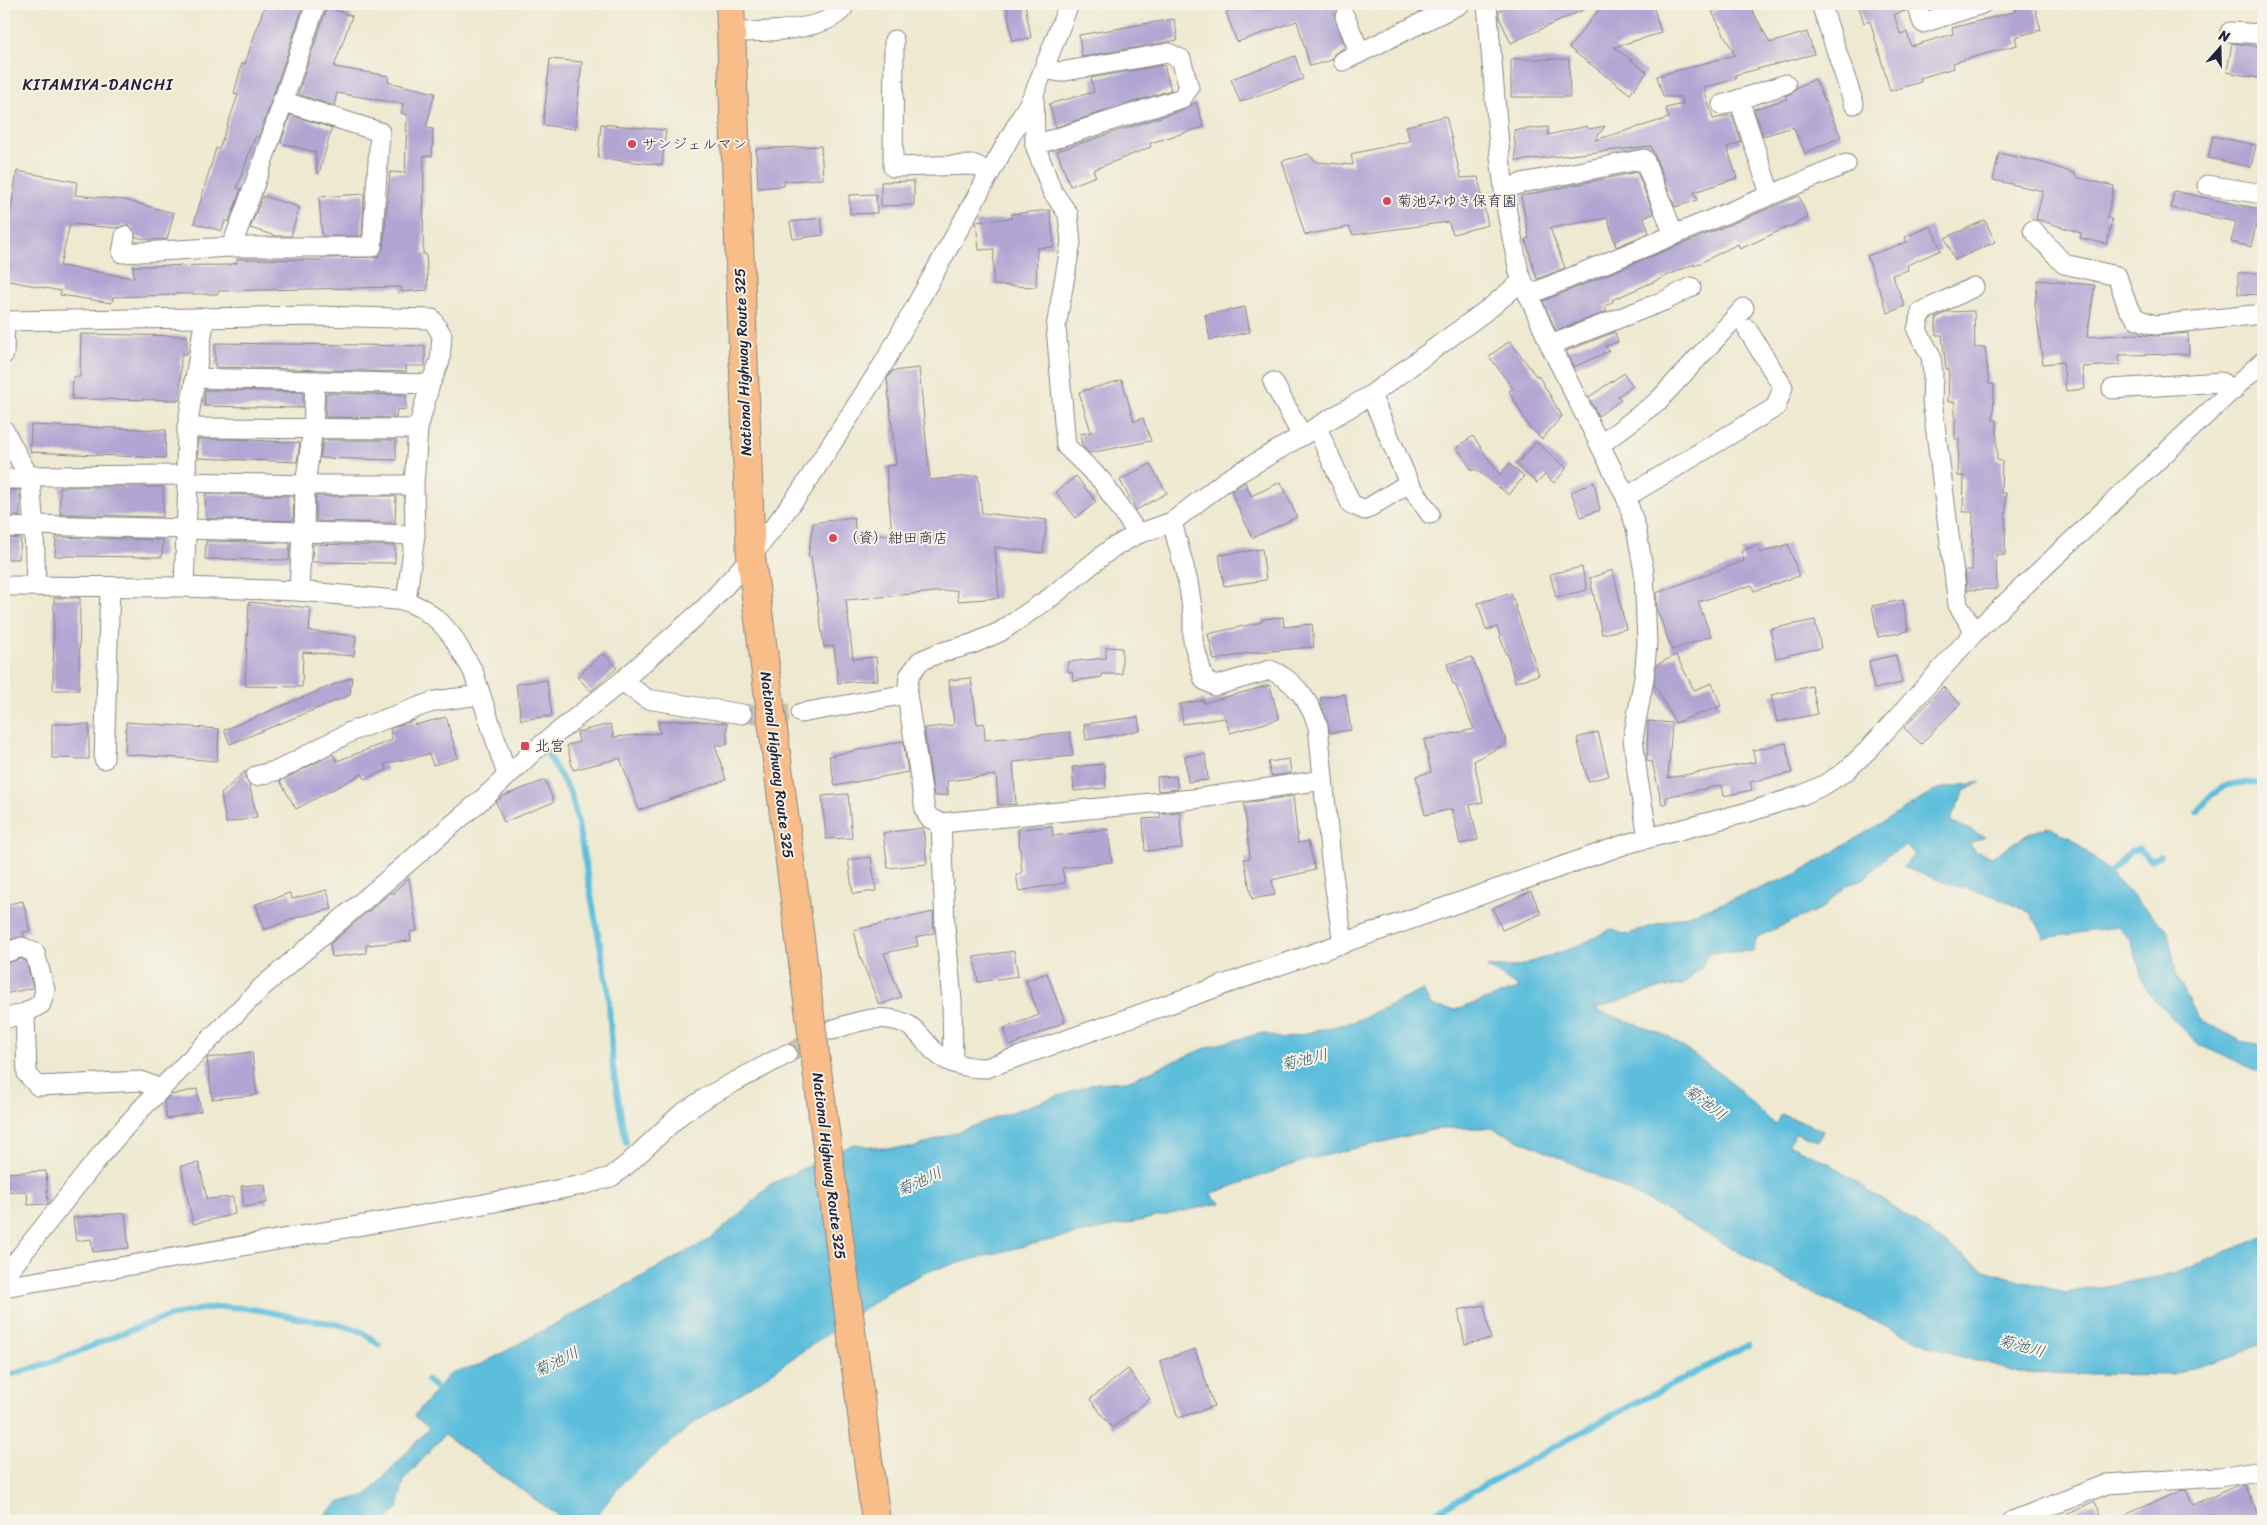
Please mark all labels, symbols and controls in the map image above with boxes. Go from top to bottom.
north arrow [2194,22,2244,72]
text: N [2215,23,2233,50]
district label: KITAMIYA-DANCHI [23,70,174,99]
place label: サンジェルマン [642,131,747,157]
marker: サンジェルマン [626,138,638,150]
place label: 菊池みゆき保育園 [1397,188,1517,214]
marker: 菊池みゆき保育園 [1381,195,1393,207]
street label: National Highway Route 325 [727,268,759,456]
place label: （資）紺田商店 [843,525,948,551]
marker: （資）紺田商店 [827,532,839,544]
street label: National Highway Route 325 [753,670,801,860]
place label: 北宮 [535,733,565,759]
marker: 北宮 [519,740,531,752]
water label: 菊池川 [1277,1040,1331,1079]
street label: National Highway Route 325 [805,1071,853,1261]
water label: 菊池川 [1678,1076,1734,1128]
water label: 菊池川 [891,1158,947,1205]
water label: 菊池川 [1995,1325,2049,1366]
water label: 菊池川 [528,1338,584,1385]

